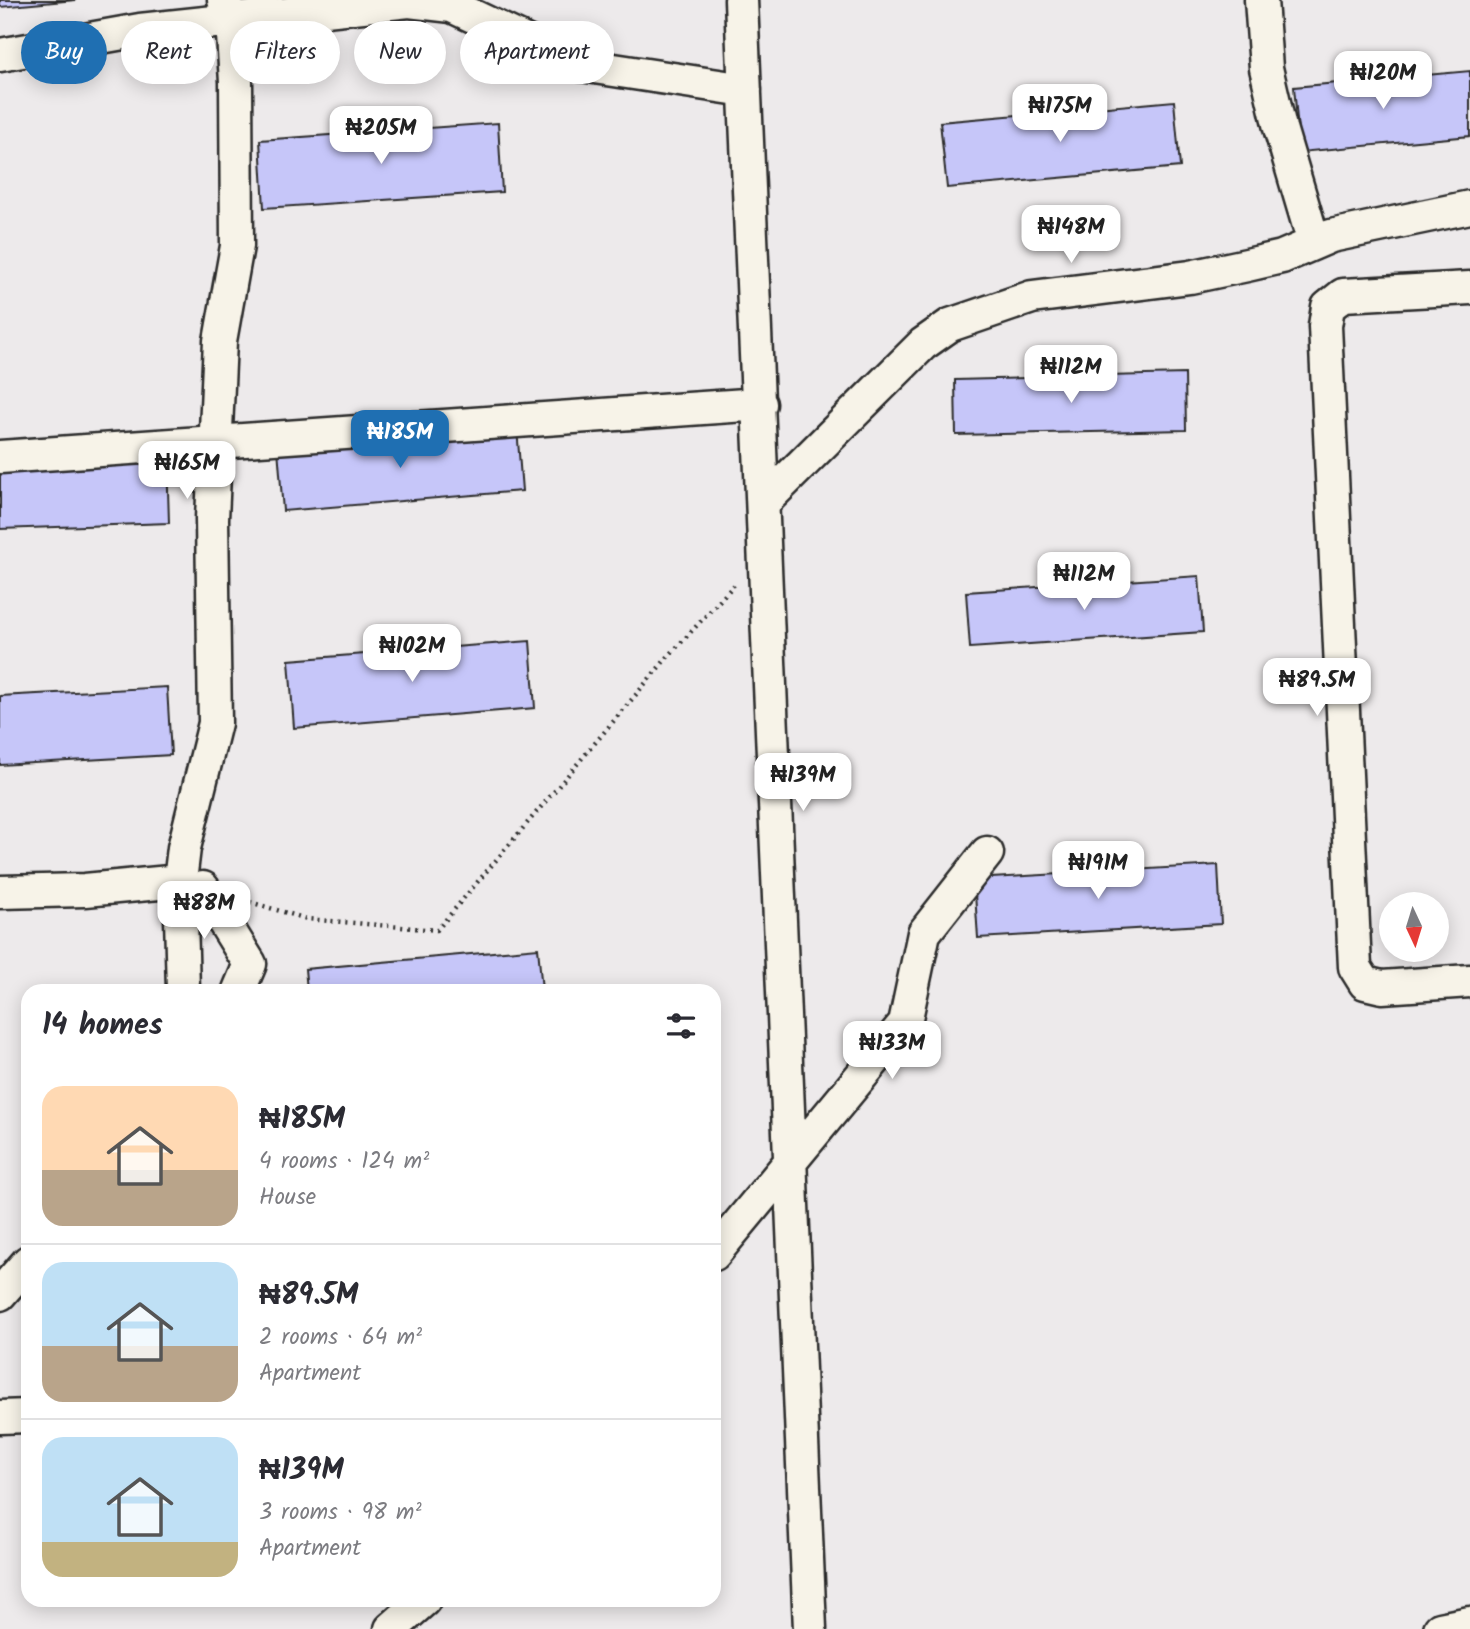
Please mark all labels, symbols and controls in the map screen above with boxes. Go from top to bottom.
chip: Buy [21,21,107,84]
chip: Rent [121,21,216,84]
chip: Filters [230,21,340,84]
chip: New [354,21,446,84]
chip: Apartment [460,21,614,84]
pin: ₦120M [1334,52,1432,111]
text: ₦120M [1350,56,1416,92]
pin: ₦175M [1011,85,1109,144]
text: ₦175M [1028,89,1092,125]
pin: ₦205M [332,106,430,166]
text: ₦205M [346,111,416,147]
pin: ₦148M [1022,205,1120,265]
text: ₦148M [1037,210,1105,246]
pin: ₦112M [1022,346,1120,405]
text: ₦112M [1040,350,1102,386]
pin: ₦185M [351,410,449,470]
text: ₦185M [367,415,433,451]
pin: ₦165M [138,442,236,501]
text: ₦165M [154,446,220,482]
pin: ₦112M [1035,552,1133,612]
text: ₦112M [1053,557,1115,593]
pin: ₦102M [363,624,461,684]
text: ₦102M [379,629,445,665]
pin: ₦89.5M [1260,658,1374,718]
text: ₦89.5M [1279,663,1355,699]
pin: ₦139M [754,754,852,813]
text: ₦139M [770,758,836,794]
pin: ₦191M [1049,842,1147,901]
text: ₦191M [1068,846,1128,882]
pin: ₦88M [163,881,245,941]
text: ₦88M [173,886,235,922]
north arrow [1379,892,1449,962]
map controls [1379,892,1449,962]
text: 14 homes [42,1002,163,1050]
icon: filters [662,1007,700,1045]
pin: ₦133M [843,1021,941,1081]
text: ₦133M [859,1026,925,1062]
text: ₦185M [259,1096,345,1144]
icon: home [98,1114,182,1198]
text: 4 rooms · 124 m² [259,1144,429,1180]
text: House [259,1180,316,1216]
text: ₦89.5M [259,1272,359,1320]
icon: home [98,1290,182,1374]
text: 2 rooms · 64 m² [259,1320,422,1356]
text: Apartment [259,1356,361,1392]
text: ₦139M [259,1447,344,1495]
icon: home [98,1465,182,1549]
text: 3 rooms · 98 m² [259,1495,422,1531]
text: Apartment [259,1531,361,1567]

